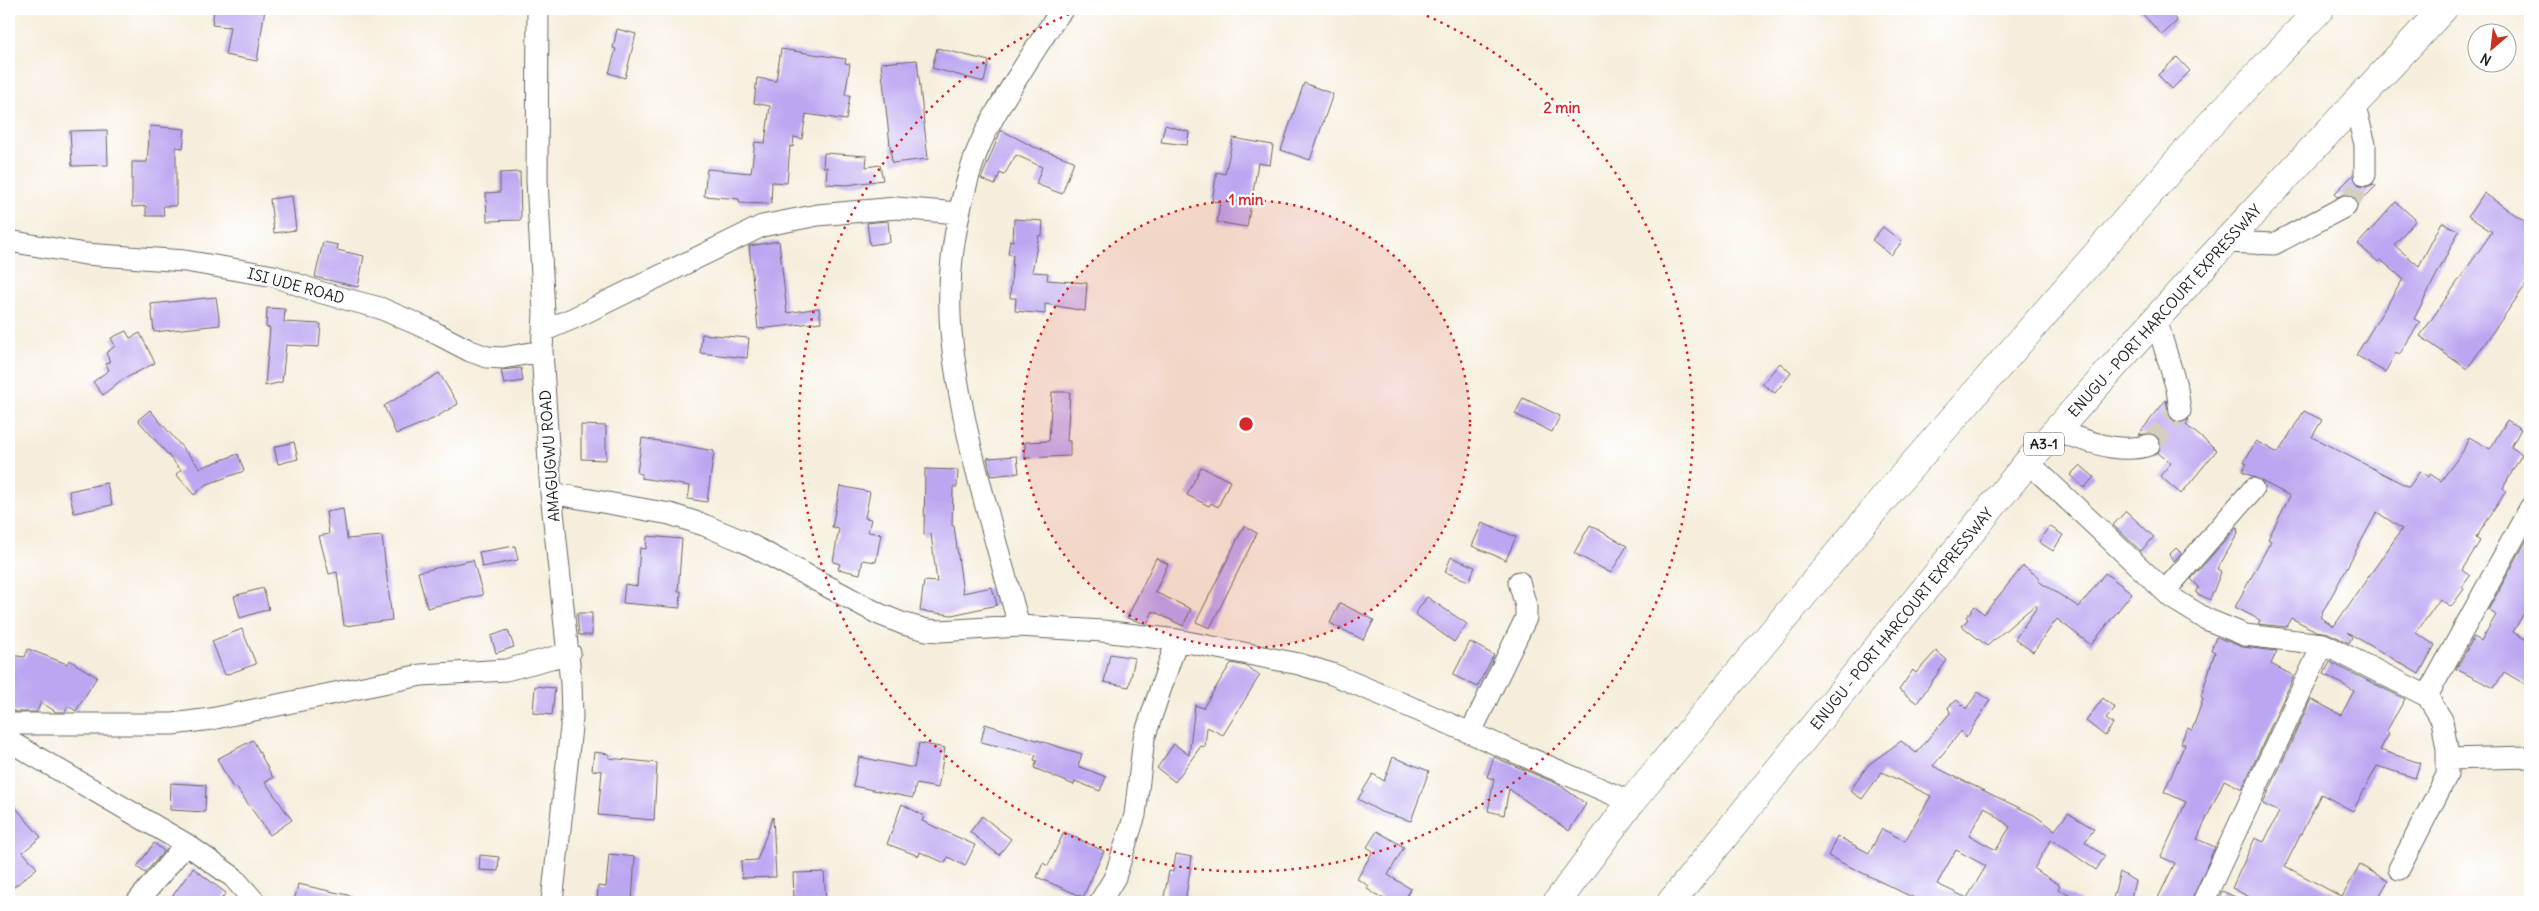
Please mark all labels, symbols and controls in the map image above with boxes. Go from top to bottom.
north arrow [2466,22,2516,72]
text: N [2477,49,2494,70]
text: 2 min [1544,98,1581,117]
text: 1 min [1229,190,1264,209]
street label: ENUGU - PORT HARCOURT EXPRESSWAY [2064,200,2266,421]
street label: ISI UDE ROAD [246,263,347,308]
street label: AMAGUGWU ROAD [535,389,564,523]
centre of rings [1237,415,1255,433]
road number: A3-1 [2024,432,2064,456]
street label: ENUGU - PORT HARCOURT EXPRESSWAY [1806,503,1998,733]

